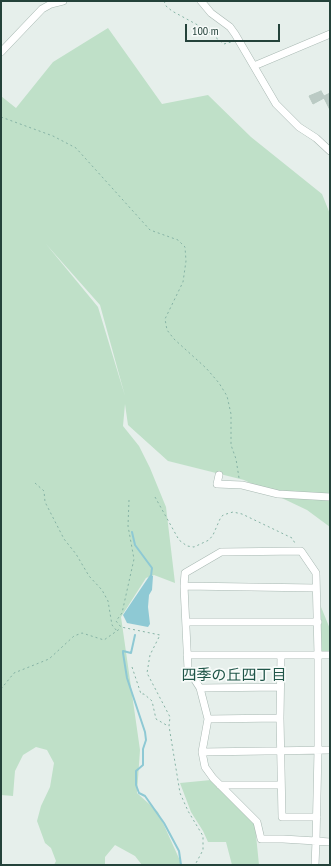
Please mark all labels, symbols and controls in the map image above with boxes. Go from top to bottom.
scale bar [187,16,282,42]
text: 100 m [192,23,219,38]
district label: 四季の丘四丁目 [182,667,286,685]

